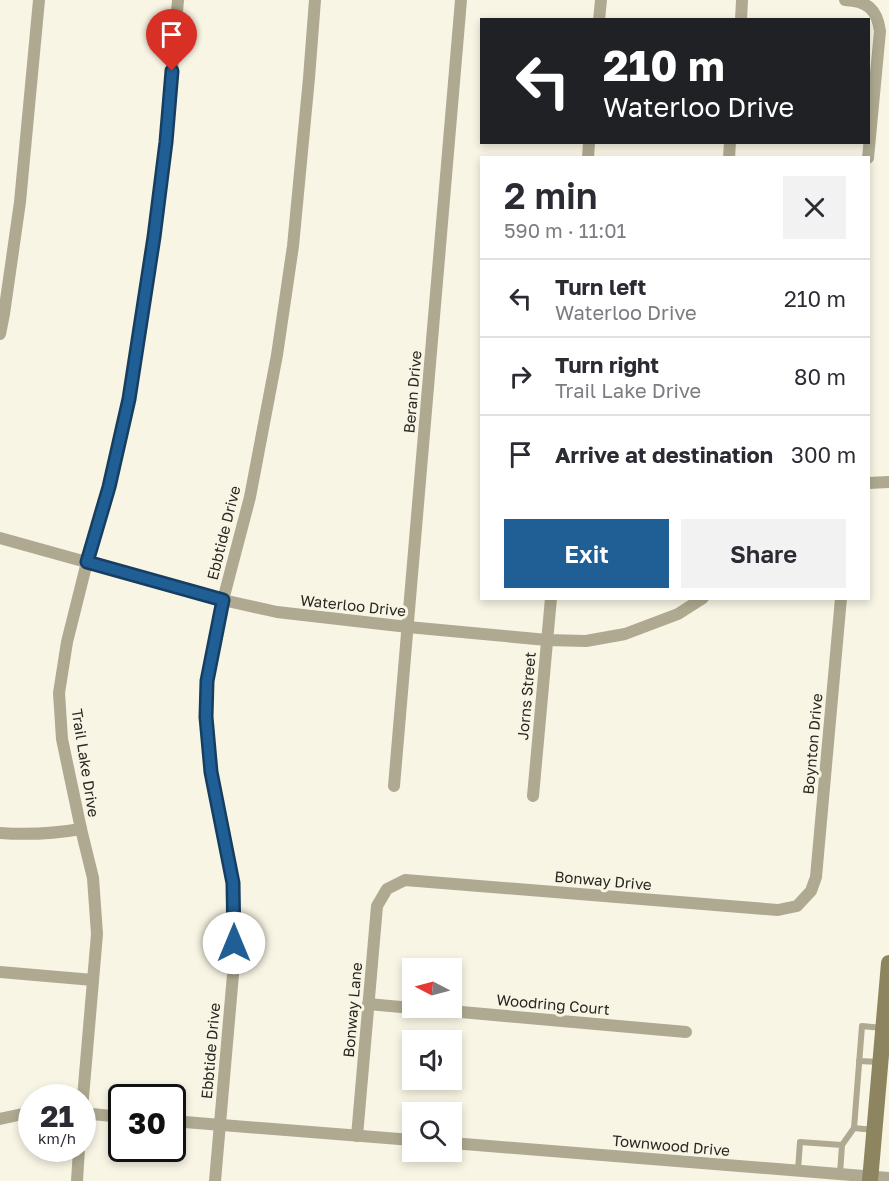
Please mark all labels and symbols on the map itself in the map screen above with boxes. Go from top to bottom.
pin [146,9,197,71]
street label: Beran Drive [399,349,425,434]
street label: Ebbtide Drive [203,483,244,582]
street label: Waterloo Drive [299,591,407,620]
street label: Jorns Street [513,651,539,741]
street label: Boynton Drive [799,692,825,795]
street label: Trail Lake Drive [69,707,104,819]
street label: Bonway Drive [554,867,653,893]
position arrow [202,911,266,975]
north arrow [402,958,462,1018]
street label: Bonway Lane [339,961,365,1058]
street label: Woodring Court [496,990,610,1018]
street label: Ebbtide Drive [197,1002,223,1100]
speed limit sign: 30 [108,1084,186,1162]
street label: Townwood Drive [611,1131,731,1159]

